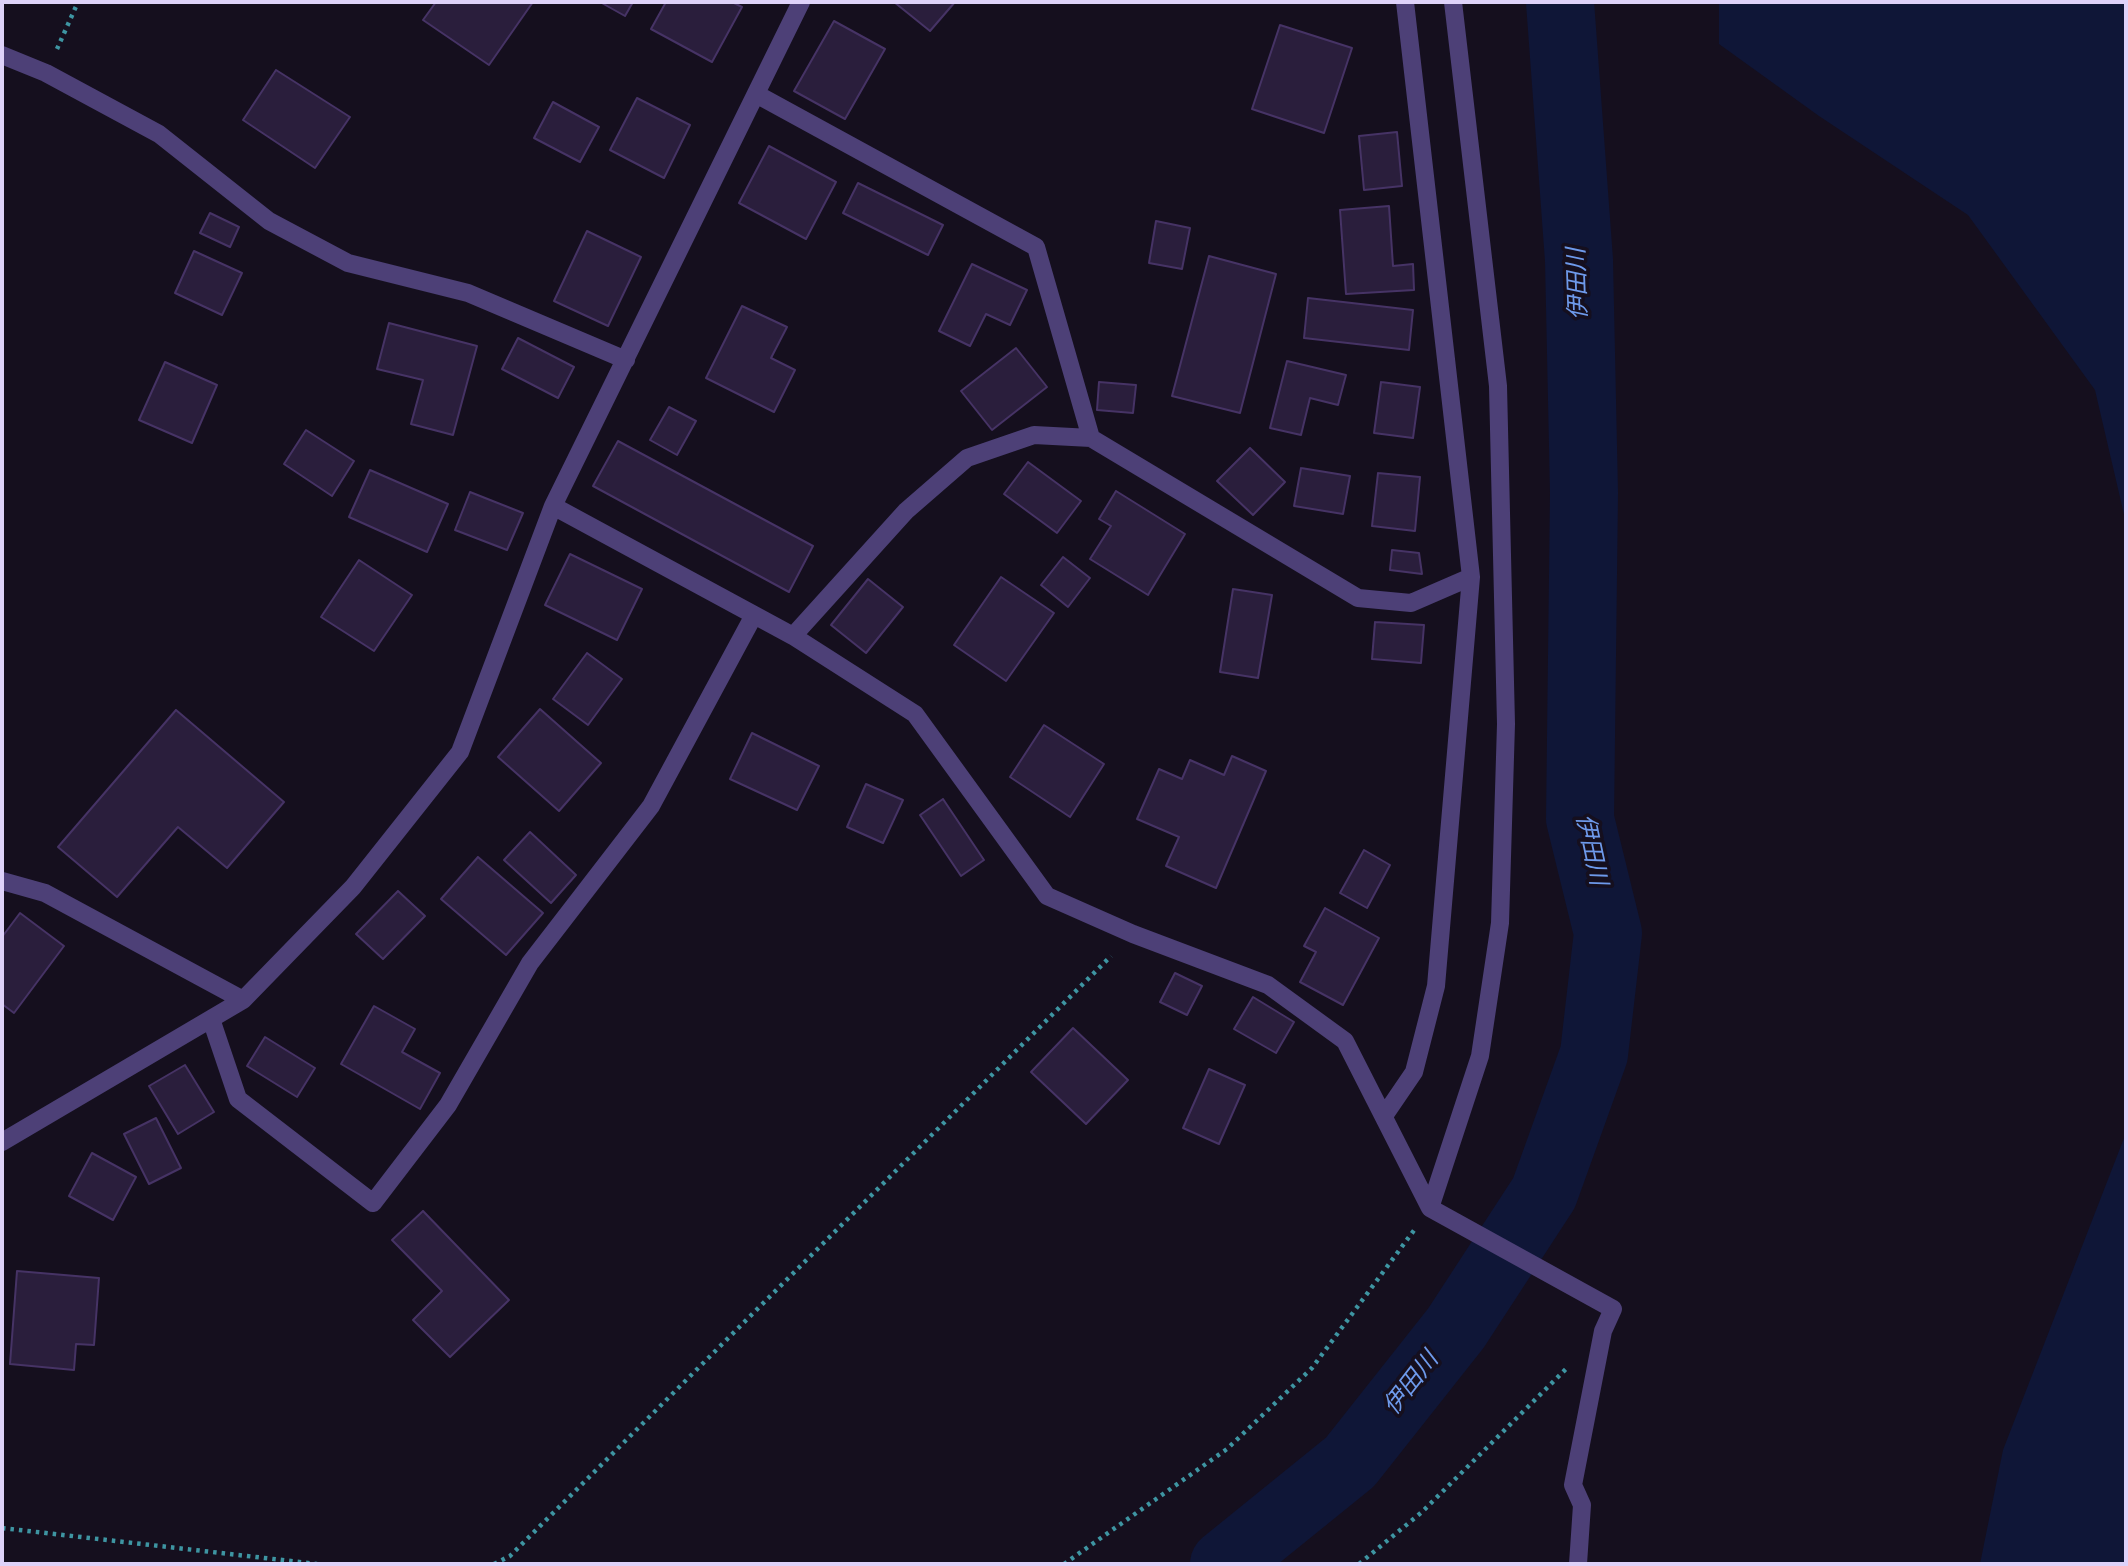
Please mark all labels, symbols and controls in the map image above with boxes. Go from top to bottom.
water label: 伊田川 [1563,248,1595,320]
water label: 伊田川 [1568,812,1612,888]
water label: 伊田川 [1378,1347,1446,1421]

